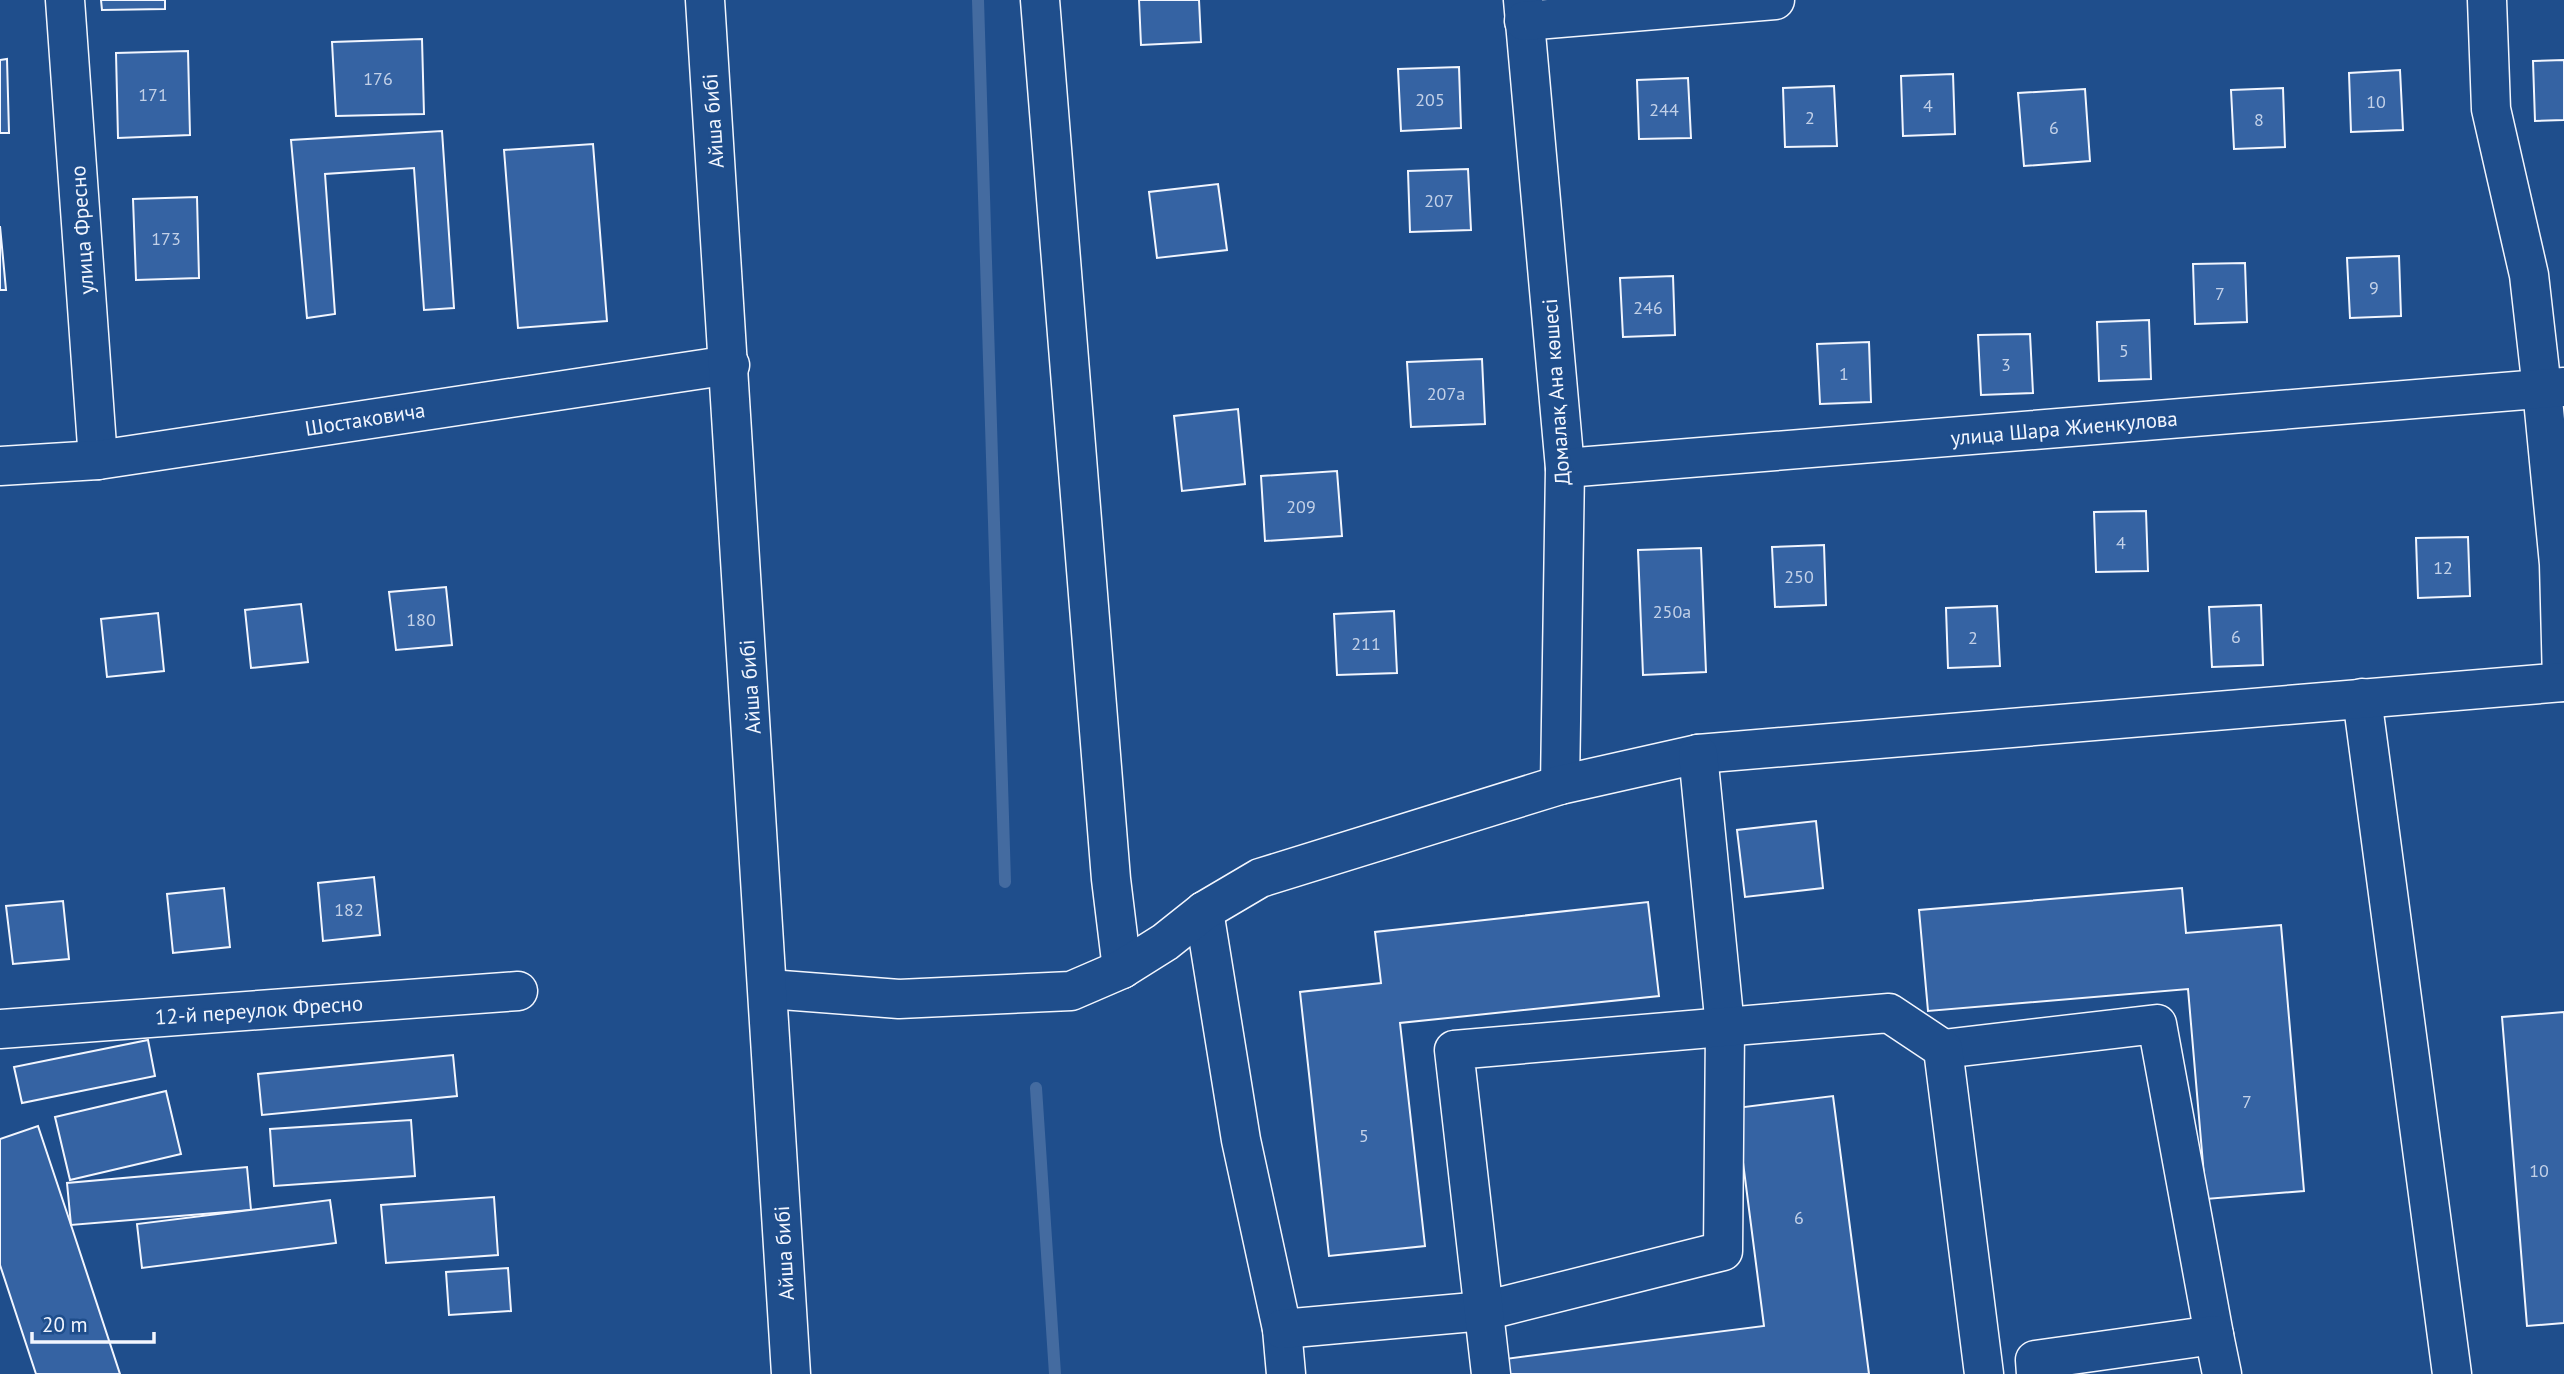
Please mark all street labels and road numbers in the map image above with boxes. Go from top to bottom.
street label: Айша бибі [696,73,730,169]
street label: улица Фресно [64,165,100,295]
street label: Домалақ Ана көшесі [1536,298,1576,486]
street label: Шостаковича [303,396,427,442]
street label: улица Шара Жиенкулова [1949,405,2179,451]
street label: Айша бибі [733,639,767,735]
street label: 12-й переулок Фресно [154,989,364,1031]
street label: Айша бибі [768,1205,800,1301]

